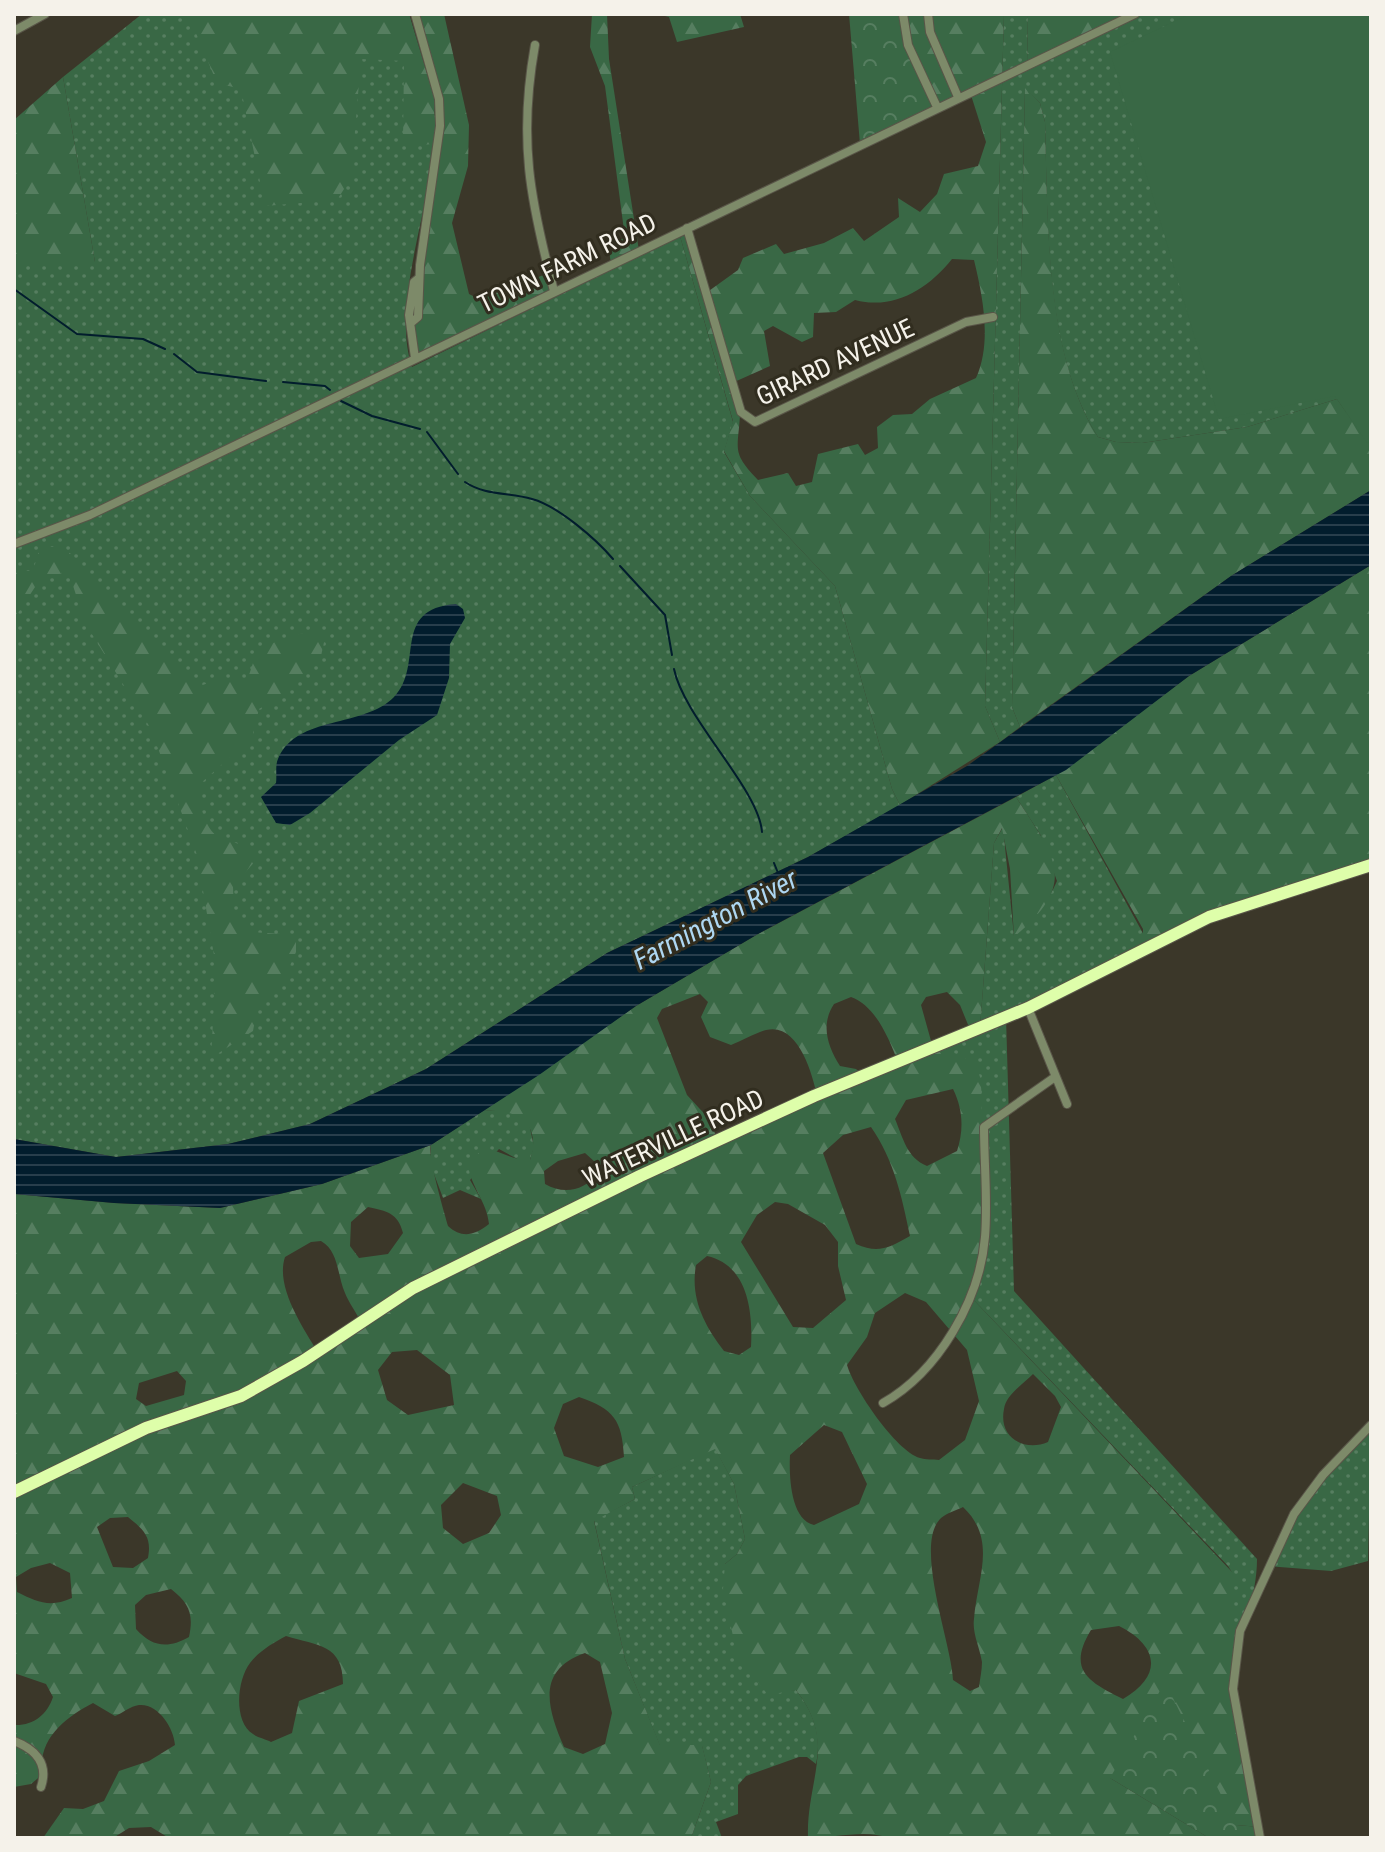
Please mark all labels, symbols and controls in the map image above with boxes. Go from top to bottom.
street label: TOWN FARM ROAD [473,207,661,319]
street label: GIRARD AVENUE [751,312,919,412]
water label: Farmington River [628,862,804,977]
street label: WATERVILLE ROAD [578,1083,768,1193]

